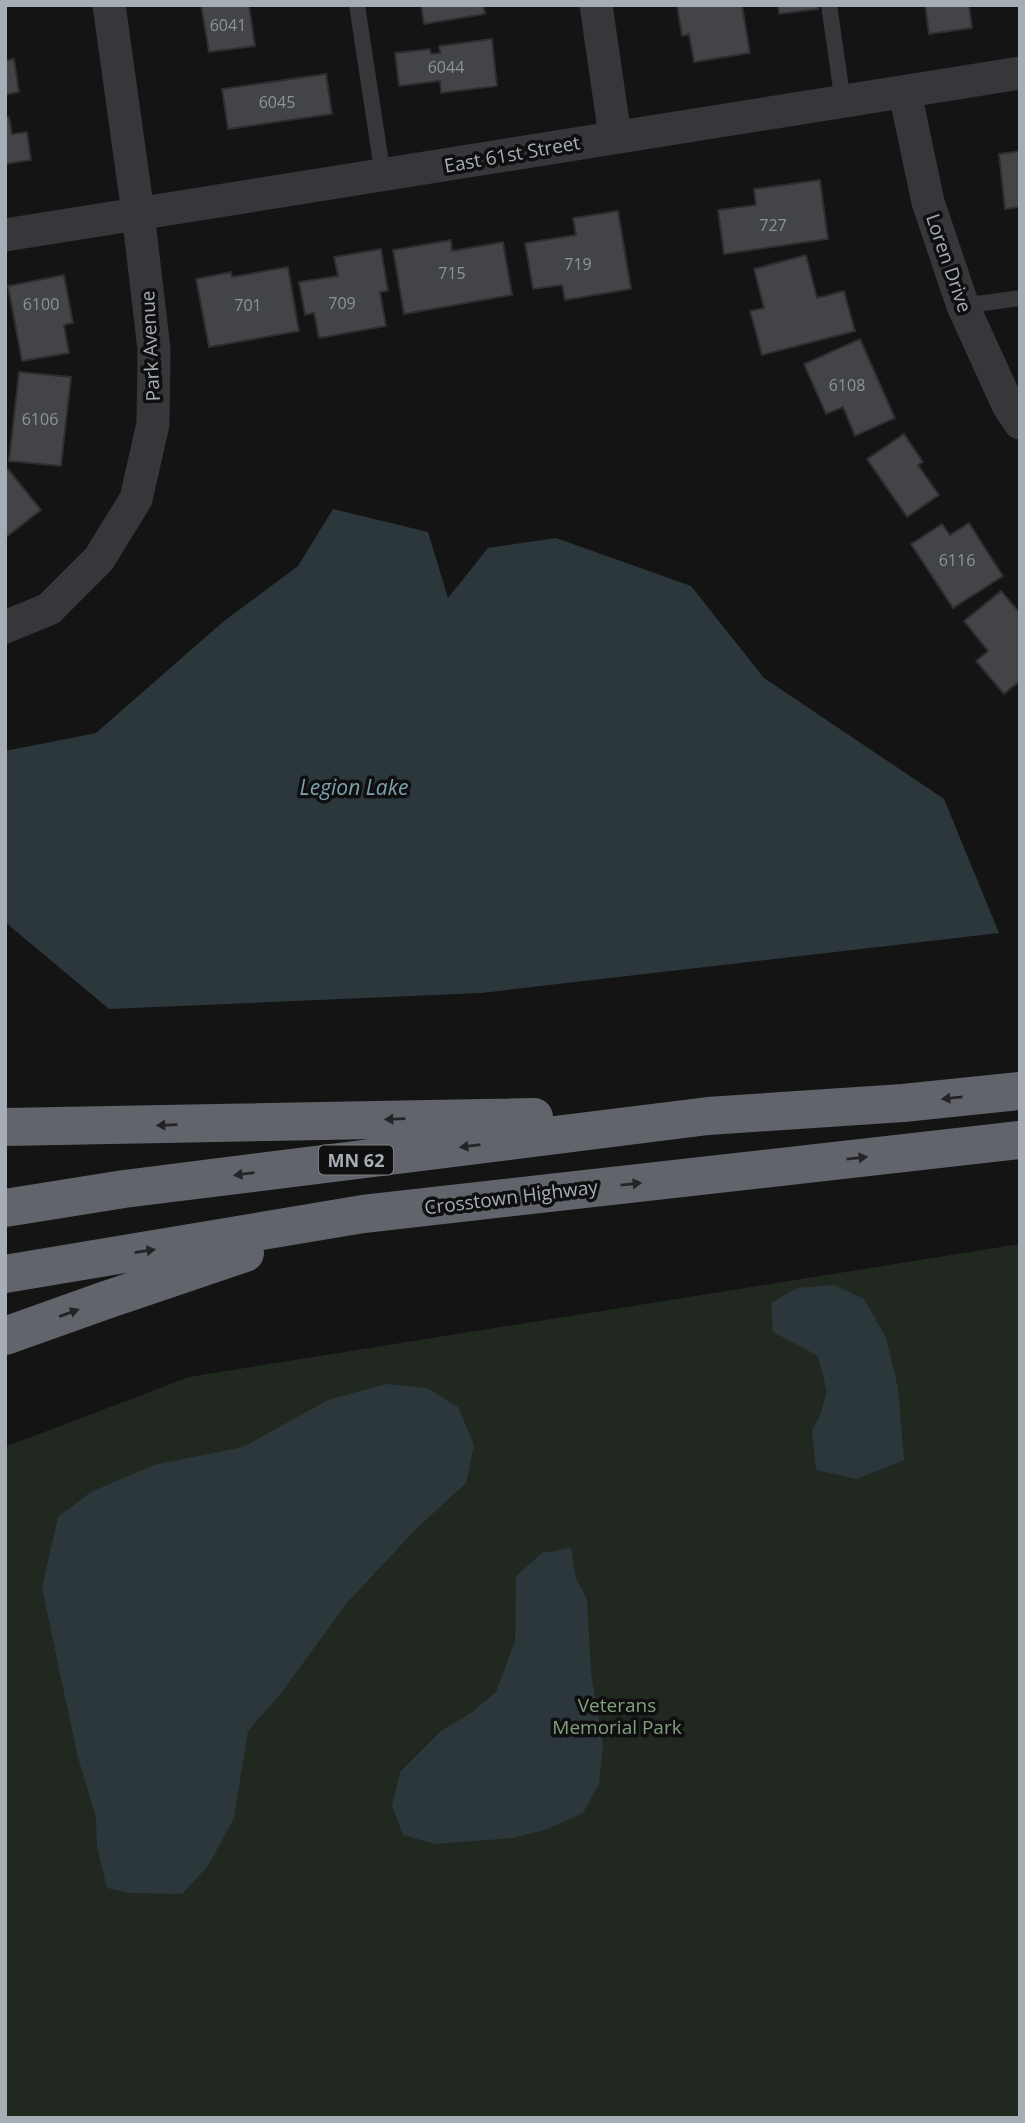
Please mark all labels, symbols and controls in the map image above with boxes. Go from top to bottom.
house number: 6041 [210,14,246,36]
house number: 6044 [428,56,464,78]
house number: 6045 [259,91,295,113]
street label: East 61st Street [442,129,582,179]
street label: Loren Drive [920,210,978,316]
house number: 727 [759,214,787,236]
house number: 719 [564,253,592,275]
house number: 715 [438,262,466,284]
street label: Park Avenue [134,290,166,402]
house number: 709 [328,292,356,314]
house number: 6100 [23,293,59,315]
house number: 701 [234,294,262,316]
house number: 6108 [829,374,865,396]
house number: 6106 [22,408,58,430]
house number: 6116 [939,549,975,571]
water label: Legion Lake [300,773,408,801]
one-way arrow [941,1093,963,1104]
one-way arrow [383,1113,405,1124]
one-way arrow [156,1120,178,1131]
one-way arrow [459,1140,481,1151]
road number: MN 62 [319,1146,393,1175]
one-way arrow [846,1153,868,1164]
one-way arrow [233,1168,255,1179]
street label: Crosstown Highway [423,1173,600,1221]
one-way arrow [620,1178,642,1189]
one-way arrow [134,1245,156,1256]
one-way arrow [59,1307,80,1318]
park label: Veterans Memorial Park [552,1692,682,1740]

